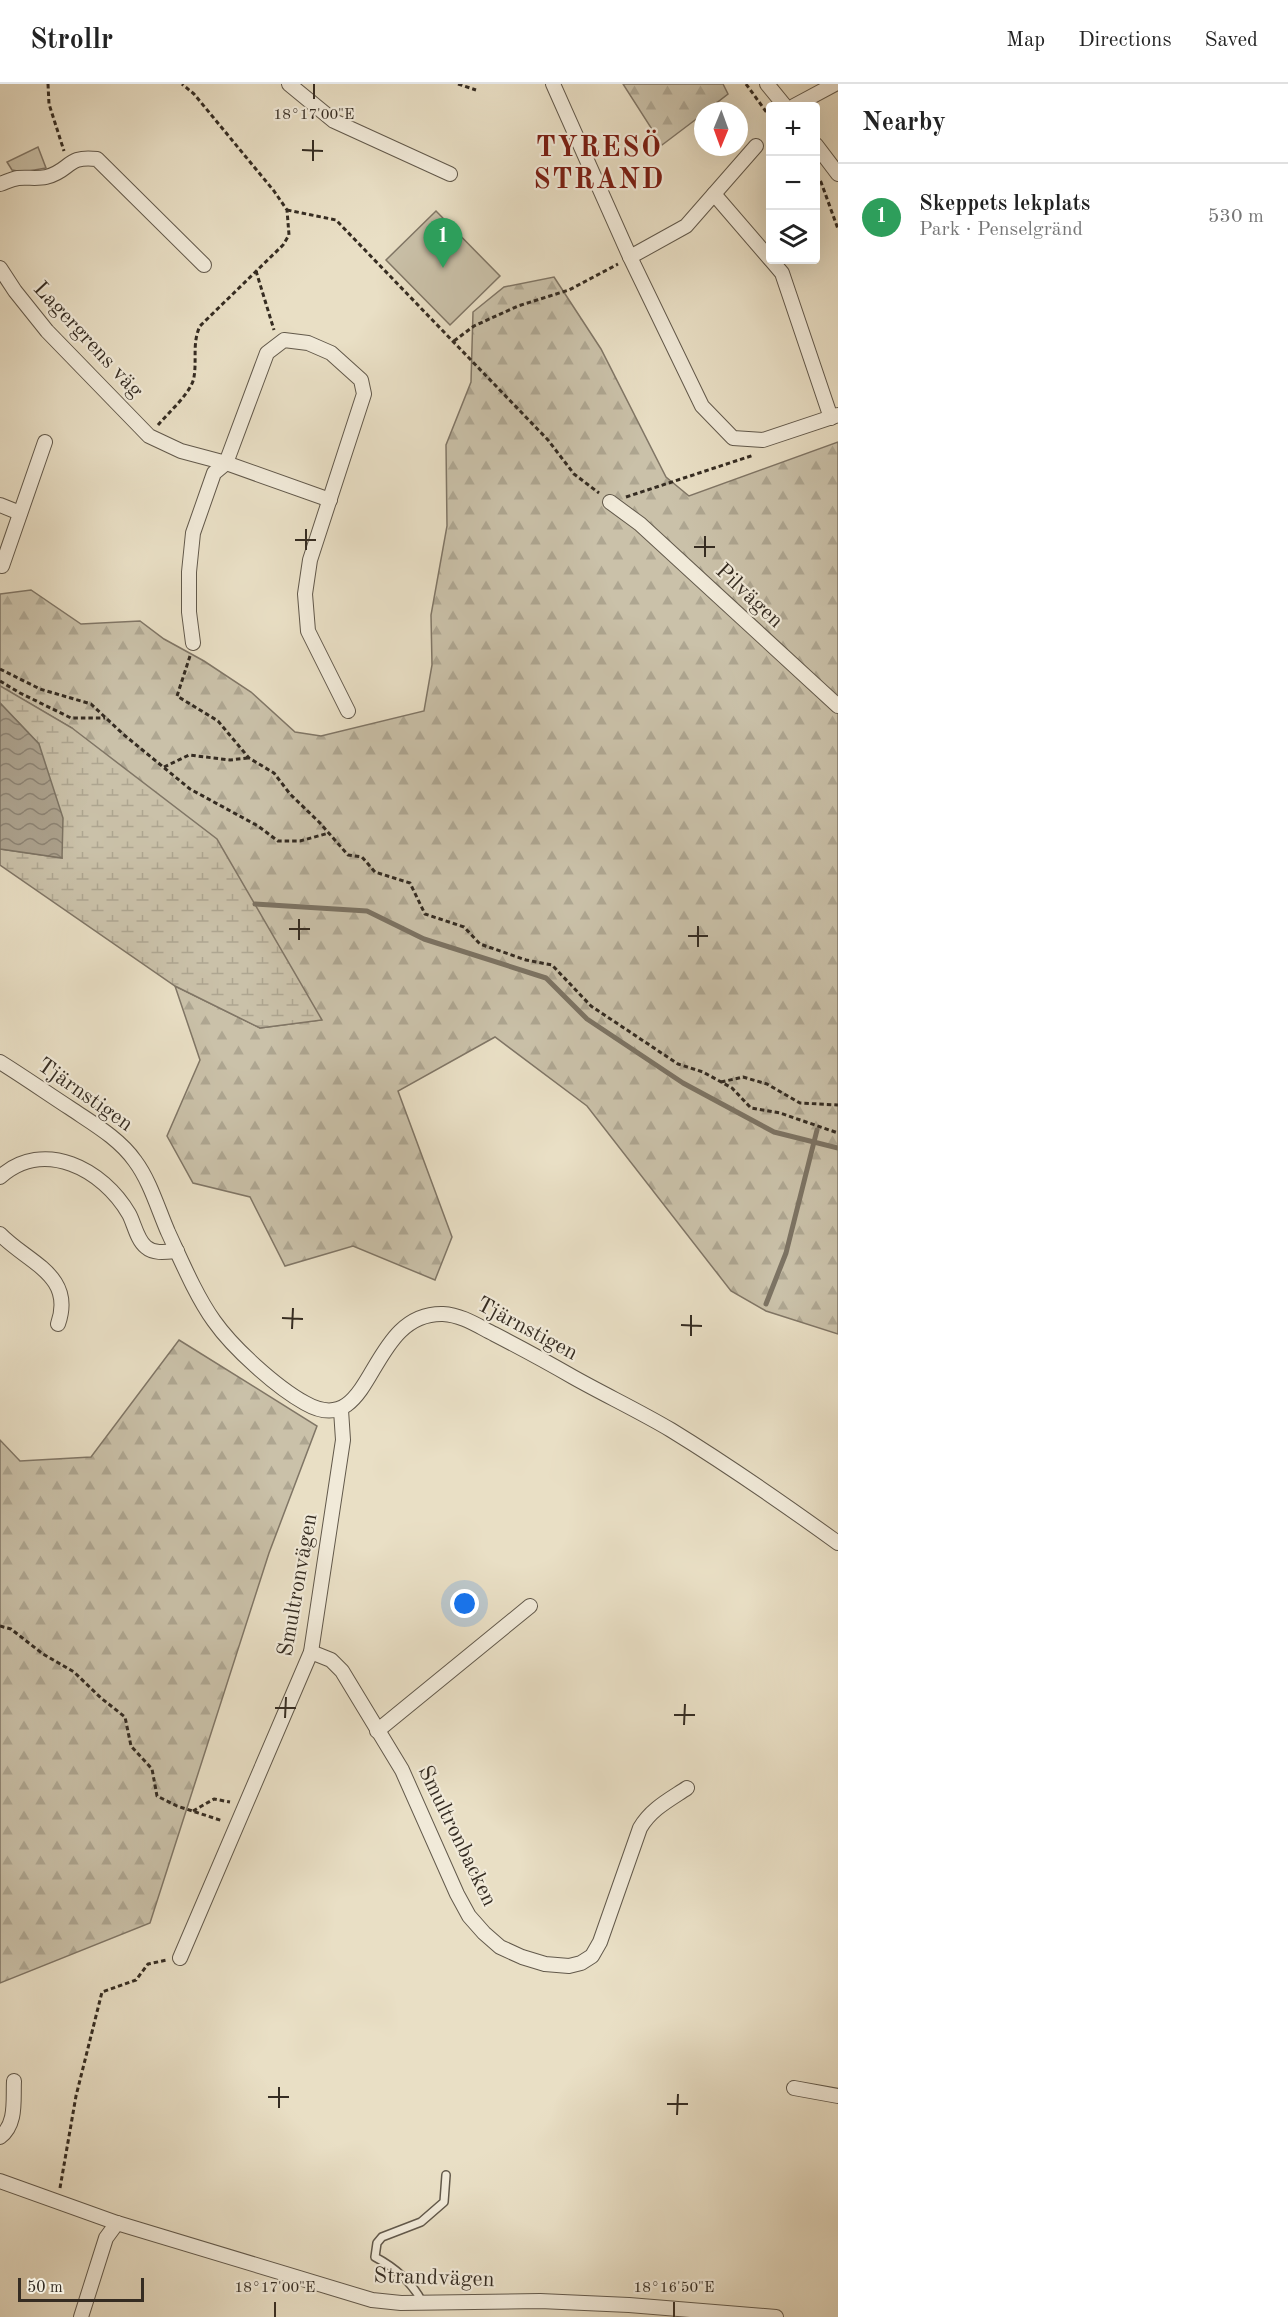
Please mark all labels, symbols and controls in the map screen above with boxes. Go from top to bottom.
text: Strollr [30,27,113,55]
text: Map [1006,30,1045,51]
text: Directions [1078,30,1172,51]
text: Saved [1205,30,1258,51]
north arrow [694,102,748,156]
map controls [766,102,820,264]
button: + [766,102,820,156]
text: 18°17'00"E [274,108,354,123]
text: Nearby [862,110,946,136]
district label: TYRESÖ STRAND [533,129,665,195]
button: − [766,156,820,210]
text: Skeppets lekplats [919,193,1090,215]
text: 1 [876,207,887,227]
text: 530 m [1208,207,1264,227]
button: layers [766,210,820,264]
pin: 1 [424,218,462,268]
text: Park · Penselgränd [919,220,1083,240]
street label: Lagergrens väg [29,278,147,402]
street label: Pilvägen [711,560,787,633]
street label: Tjärnstigen [33,1054,137,1136]
street label: Tjärnstigen [473,1293,581,1365]
street label: Smultronvägen [275,1512,321,1658]
your location [450,1589,479,1618]
street label: Smultronbacken [413,1762,501,1910]
street label: Strandvägen [373,2265,495,2291]
scale bar [18,2275,144,2302]
text: 50 m [27,2280,63,2296]
text: 18°17'00"E [235,2281,315,2296]
text: 18°16'50"E [634,2281,714,2296]

